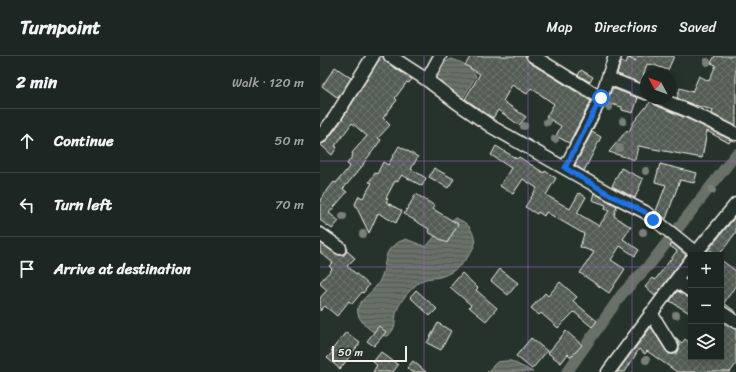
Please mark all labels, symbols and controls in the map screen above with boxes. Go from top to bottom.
text: Turnpoint [20,11,101,44]
text: Map [546,15,572,40]
text: Directions [594,15,657,40]
text: Saved [679,15,716,40]
text: 2 min [16,67,57,97]
north arrow [640,68,676,104]
text: Walk · 120 m [232,71,304,94]
route start [592,89,610,107]
text: Continue [54,128,114,154]
text: 50 m [274,129,304,152]
icon: ahead [16,130,38,152]
text: Turn left [54,192,112,218]
text: 70 m [275,193,304,216]
icon: left [16,194,38,216]
route end [644,211,662,229]
map controls [688,252,724,360]
button: + [688,252,724,288]
text: Arrive at destination [54,256,191,282]
icon: arrive [16,258,38,280]
button: − [688,288,724,324]
button: layers [688,324,724,360]
text: 50 m [338,343,363,362]
scale bar [332,344,407,363]

